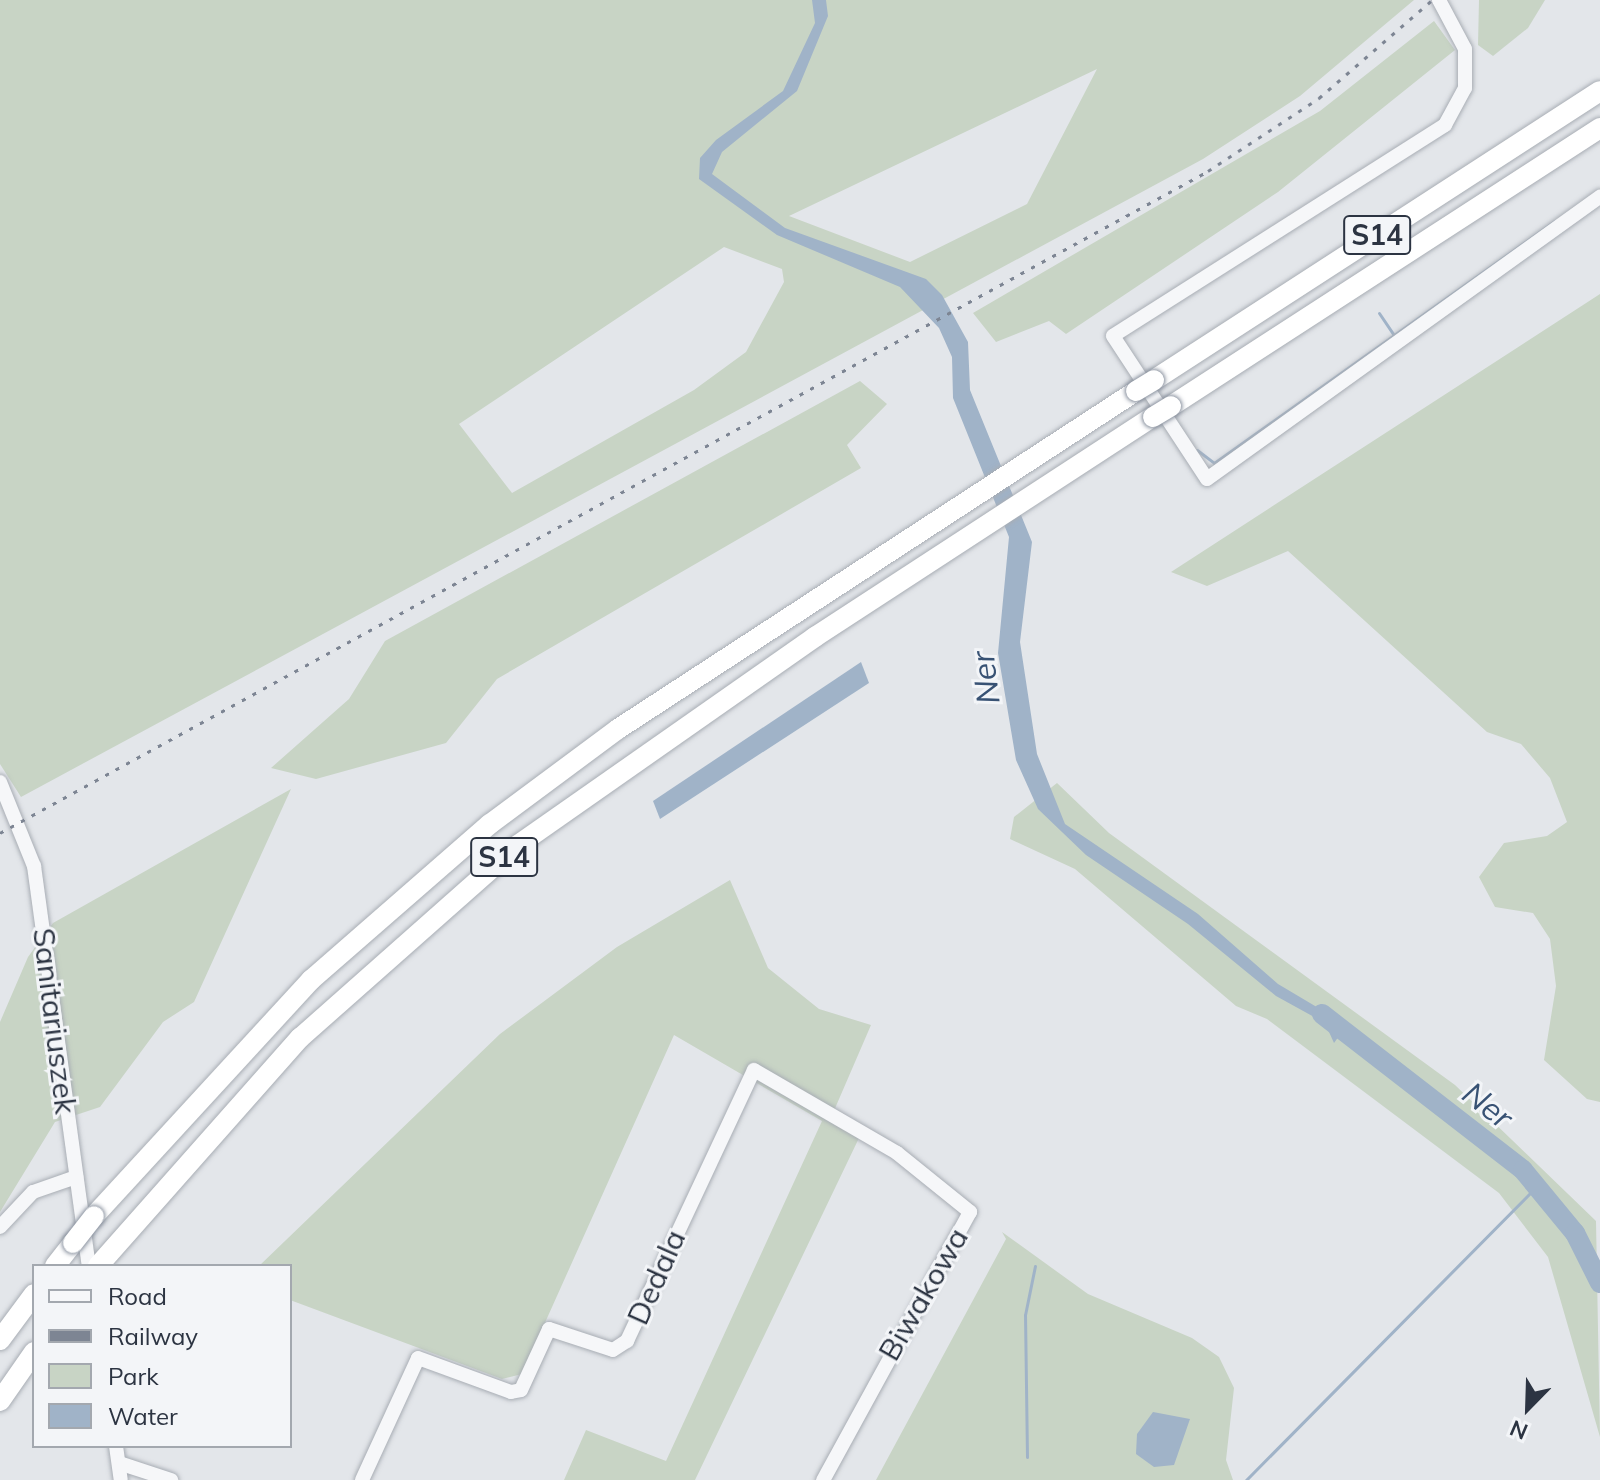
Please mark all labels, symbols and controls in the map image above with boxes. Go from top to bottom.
road number: S14 [1343,211,1411,259]
water label: Ner [963,649,1007,707]
road number: S14 [470,833,538,881]
street label: Sanitariuszek [26,926,84,1116]
water label: Ner [1455,1074,1521,1136]
street label: Biwakowa [871,1221,975,1367]
street label: Dedala [619,1224,693,1330]
legend [32,1264,292,1448]
text: Road [108,1281,167,1311]
text: Railway [108,1321,198,1351]
text: Park [108,1361,159,1391]
north arrow [1488,1368,1568,1448]
text: Water [108,1401,178,1431]
text: N [1506,1414,1532,1446]

